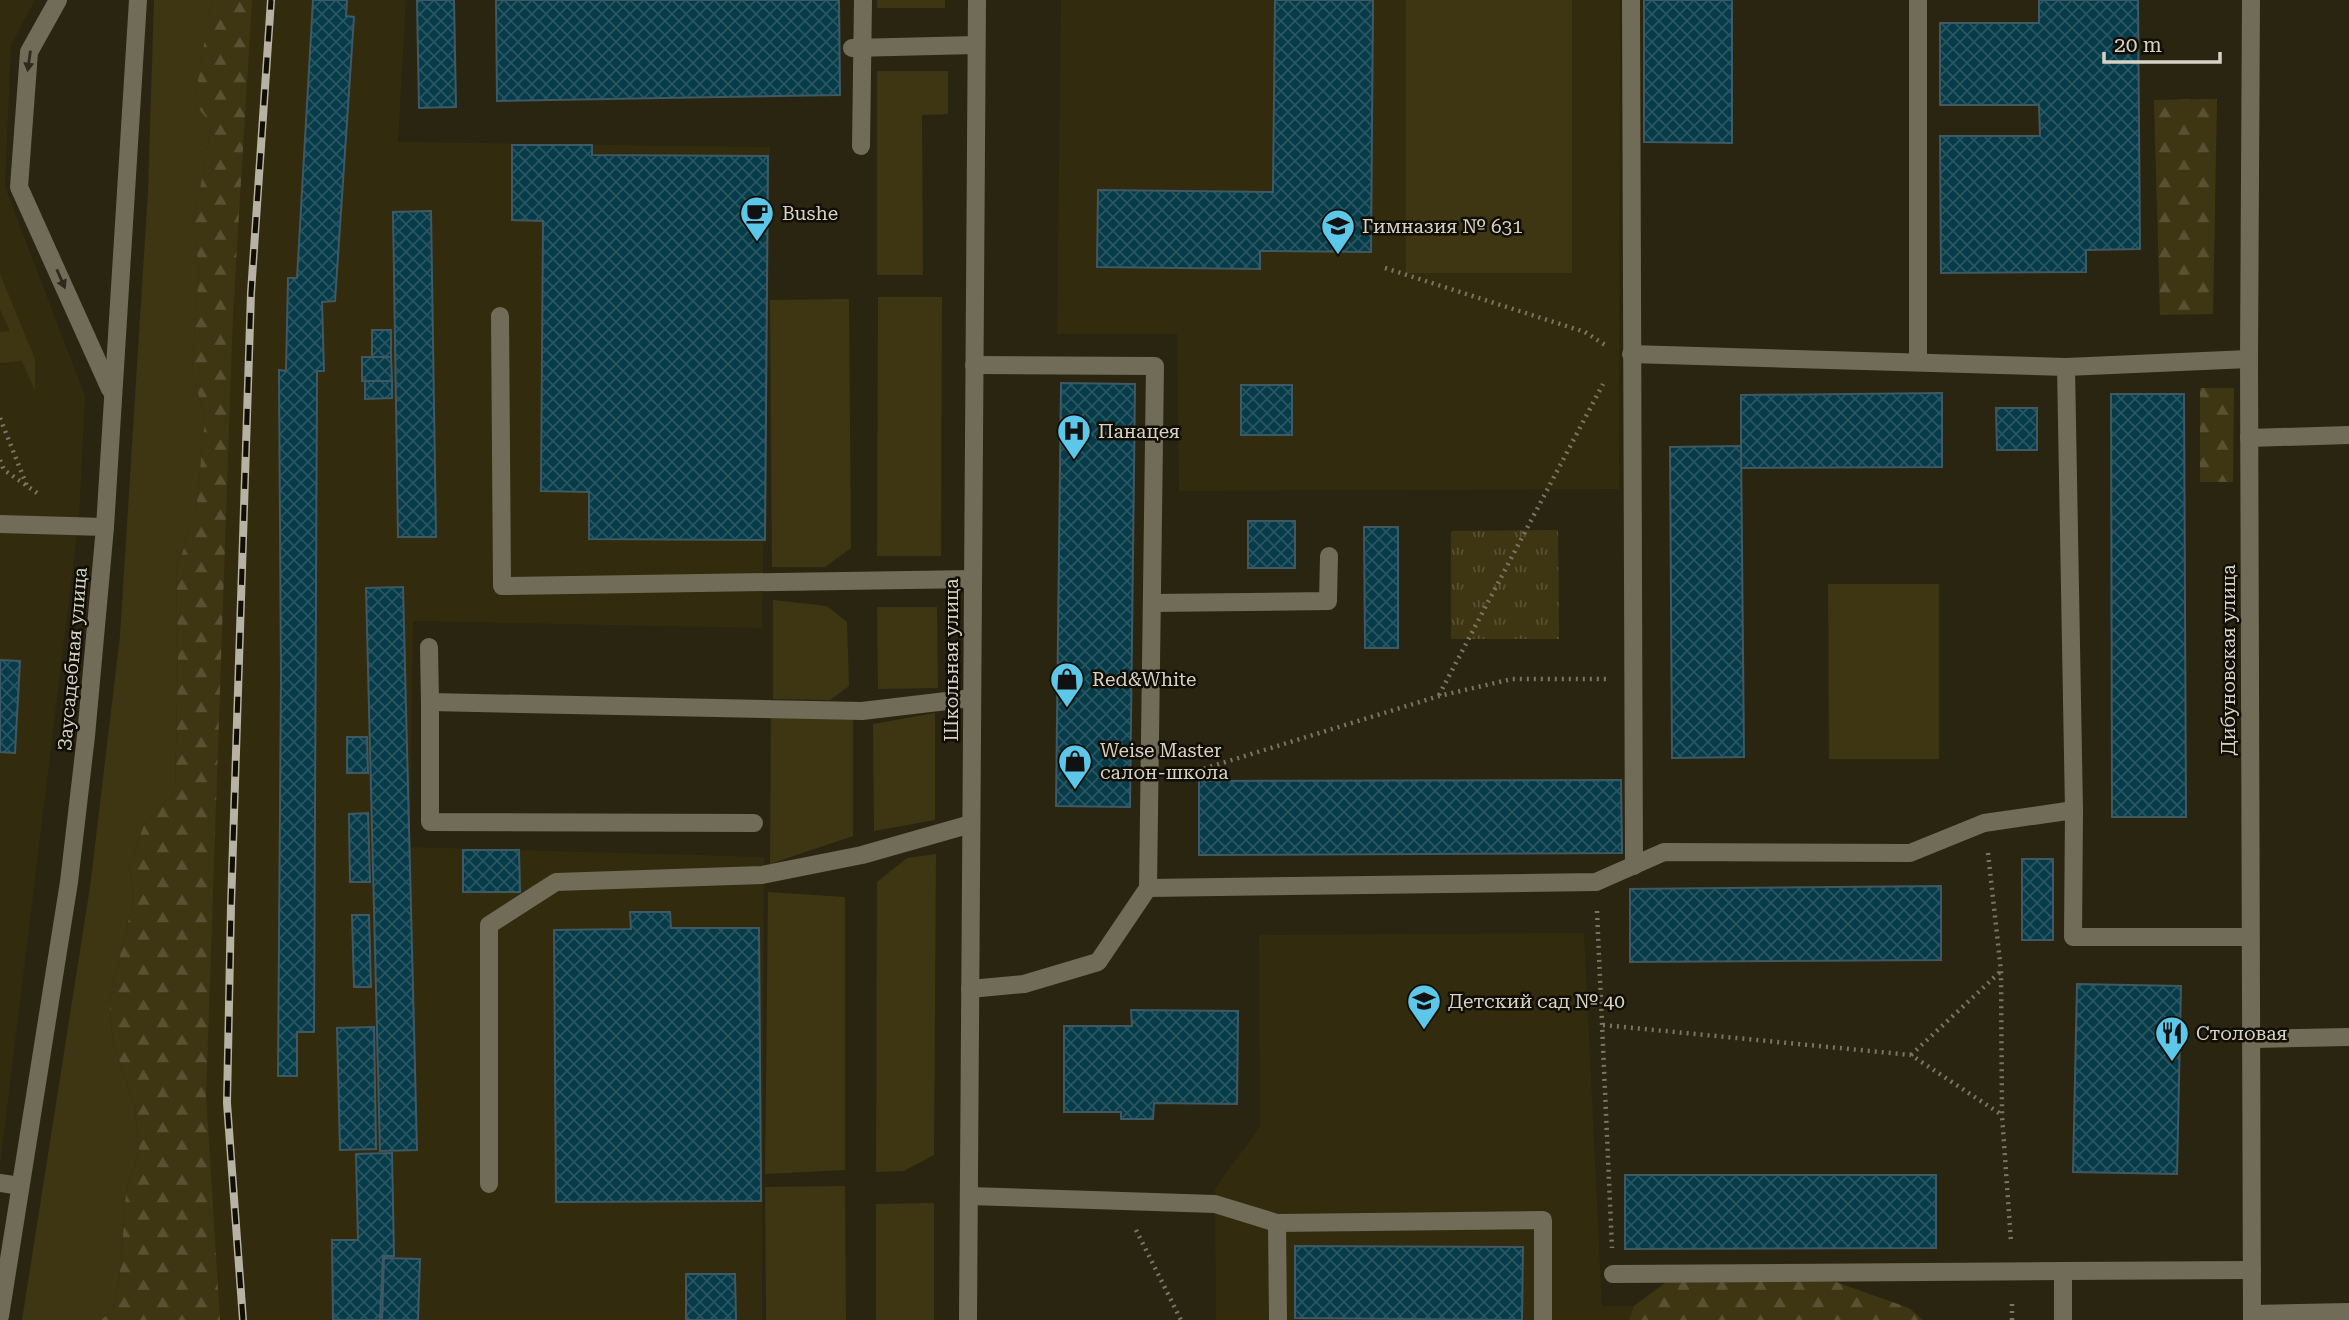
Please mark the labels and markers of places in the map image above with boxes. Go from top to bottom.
cafe icon: Bushe [738,194,776,243]
place label: Bushe [782,202,838,225]
school or university icon: Гимназия № 631 [1319,207,1357,256]
place label: Гимназия № 631 [1362,215,1523,238]
hospital icon: Панацея [1055,412,1093,461]
place label: Панацея [1098,420,1180,443]
shop icon: Red&White [1048,660,1086,709]
place label: Red&White [1092,668,1196,691]
place label: Weise Master салон-школа [1100,739,1229,784]
shop icon: Weise Master салон-школа [1056,742,1094,791]
school or university icon: Детский сад № 40 [1405,982,1443,1031]
place label: Детский сад № 40 [1448,990,1625,1013]
restaurant icon: Столовая [2153,1014,2191,1063]
place label: Столовая [2196,1022,2288,1045]

